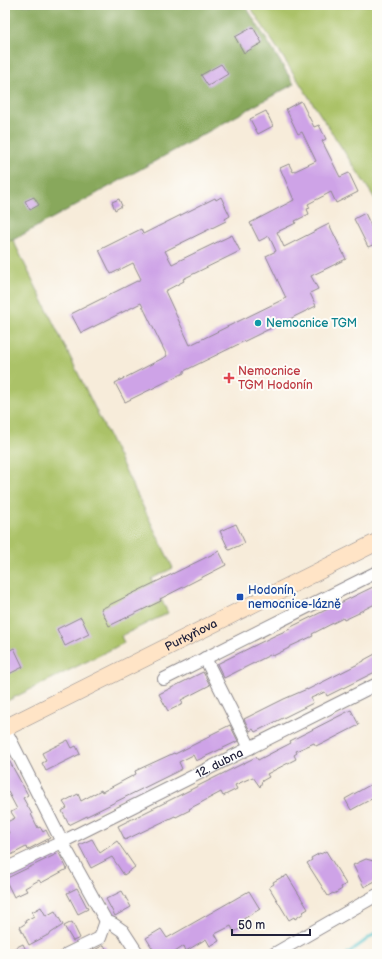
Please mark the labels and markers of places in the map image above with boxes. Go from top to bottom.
place label: Nemocnice TGM [266,316,357,331]
marker: Nemocnice TGM [253,318,263,328]
place label: Nemocnice TGM Hodonín [238,364,313,393]
marker: Nemocnice TGM Hodonín [223,372,235,384]
place label: Hodonín, nemocnice-lázně [248,583,341,612]
marker: Hodonín, nemocnice-lázně [235,592,245,602]

